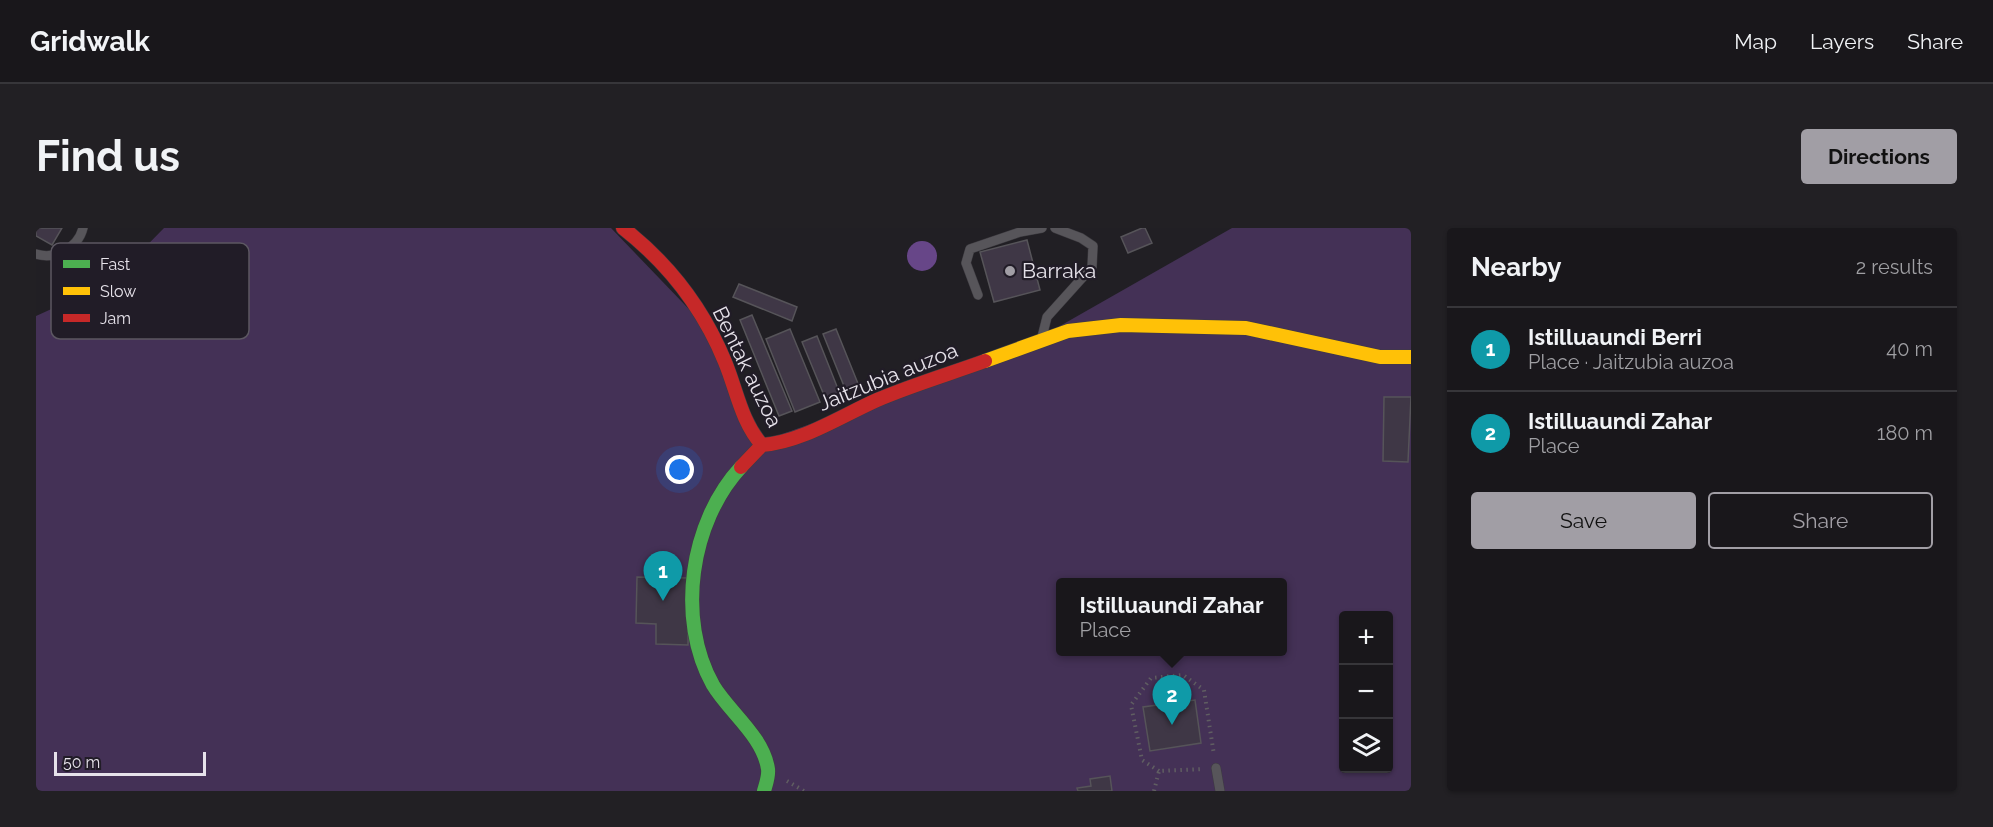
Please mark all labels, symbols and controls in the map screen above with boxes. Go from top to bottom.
text: Gridwalk [30,25,150,58]
text: Map [1734,29,1777,54]
text: Layers [1810,29,1874,54]
text: Share [1907,29,1963,54]
button: Directions [1801,129,1957,184]
text: Find us [36,132,180,181]
legend [51,243,249,339]
text: Nearby [1471,252,1561,282]
text: Fast [100,255,131,274]
text: 2 results [1856,255,1933,279]
place label: Barraka [1022,258,1096,283]
marker: Barraka [1003,264,1017,278]
text: Slow [100,282,136,301]
street label: Bentak auzoa [707,302,787,431]
text: Jam [100,309,131,328]
text: Istilluaundi Berri [1528,324,1702,350]
street label: Jaitzubia auzoa [814,337,961,416]
text: 1 [1486,337,1495,361]
text: 40 m [1886,337,1933,361]
text: Place · Jaitzubia auzoa [1528,350,1734,374]
text: Istilluaundi Zahar [1528,408,1712,434]
text: 2 [1485,421,1496,445]
text: 180 m [1877,421,1933,445]
text: Place [1528,434,1579,458]
your location [665,455,694,484]
button: Save [1471,492,1696,549]
button: Share [1708,492,1933,549]
pin: 1 [644,552,682,601]
popup [1056,578,1287,656]
text: Istilluaundi Zahar [1080,592,1263,618]
map controls [1339,611,1393,773]
button: + [1339,611,1393,665]
text: Place [1080,618,1131,642]
button: − [1339,665,1393,719]
pin: 2 [1152,676,1192,725]
button: layers [1339,719,1393,773]
scale bar [54,749,206,776]
text: 50 m [63,753,100,772]

